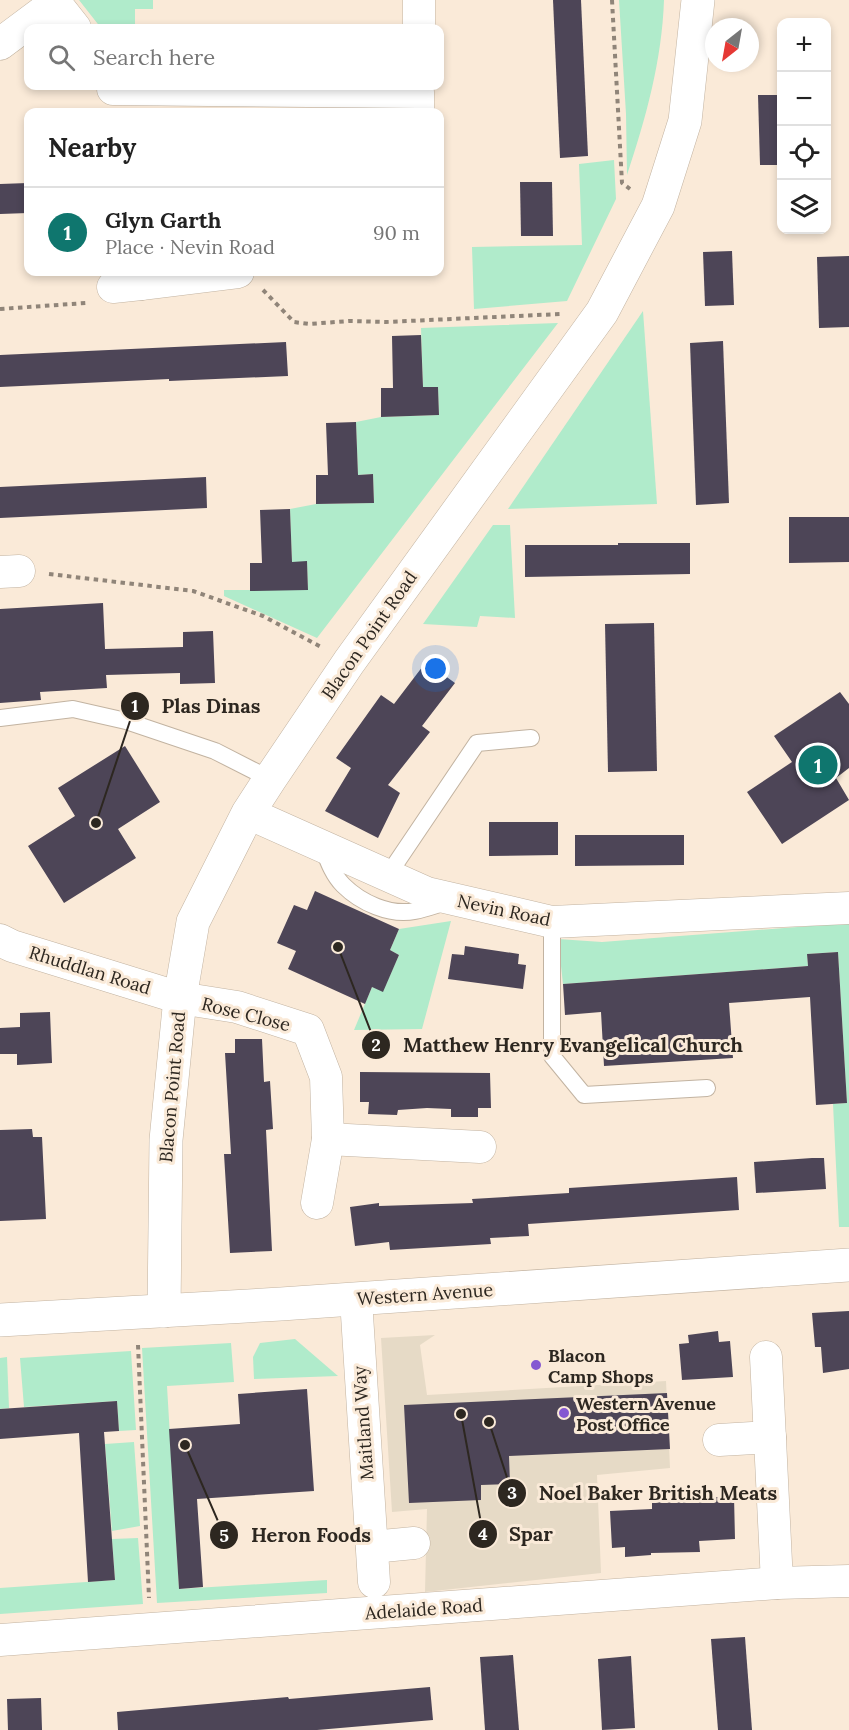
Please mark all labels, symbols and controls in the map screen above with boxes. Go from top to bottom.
north arrow [705,18,759,72]
map controls [777,18,831,234]
button: + [777,18,831,72]
search box [24,24,444,90]
icon: search [45,41,78,74]
text: Search here [93,43,215,71]
button: − [777,72,831,126]
button: locate [777,126,831,180]
text: Nearby [48,131,136,164]
button: layers [777,180,831,234]
text: Glyn Garth [105,206,222,234]
text: 1 [63,220,72,245]
text: 90 m [373,220,420,245]
text: Place · Nevin Road [105,234,275,259]
street label: Blacon Point Road [316,566,422,704]
your location [421,654,450,683]
callout: Plas Dinas [120,687,273,725]
text: Plas Dinas [162,693,261,718]
text: 1 [131,694,139,717]
pin: 1 [798,742,838,788]
street label: Nevin Road [455,889,553,931]
street label: Rhuddlan Road [26,941,154,999]
street label: Rose Close [199,992,293,1036]
street label: Blacon Point Road [154,1010,190,1163]
callout: Matthew Henry Evangelical Church [361,1026,755,1064]
text: Matthew Henry Evangelical Church [403,1032,743,1057]
text: 2 [371,1033,381,1056]
street label: Western Avenue [356,1278,494,1310]
place label: Blacon Camp Shops [548,1344,654,1388]
marker: Blacon Camp Shops [529,1358,543,1372]
street label: Maitland Way [347,1365,378,1481]
place label: Western Avenue Post Office [576,1392,716,1436]
marker: Western Avenue Post Office [557,1406,571,1420]
callout: Noel Baker British Meats [497,1474,789,1512]
text: Noel Baker British Meats [539,1480,778,1505]
text: 3 [507,1481,517,1504]
callout: Spar [468,1515,565,1553]
callout: Heron Foods [209,1516,383,1554]
text: Spar [509,1521,553,1546]
text: Heron Foods [251,1522,371,1547]
text: 4 [478,1522,488,1545]
text: 5 [219,1524,229,1547]
street label: Adelaide Road [363,1593,484,1625]

